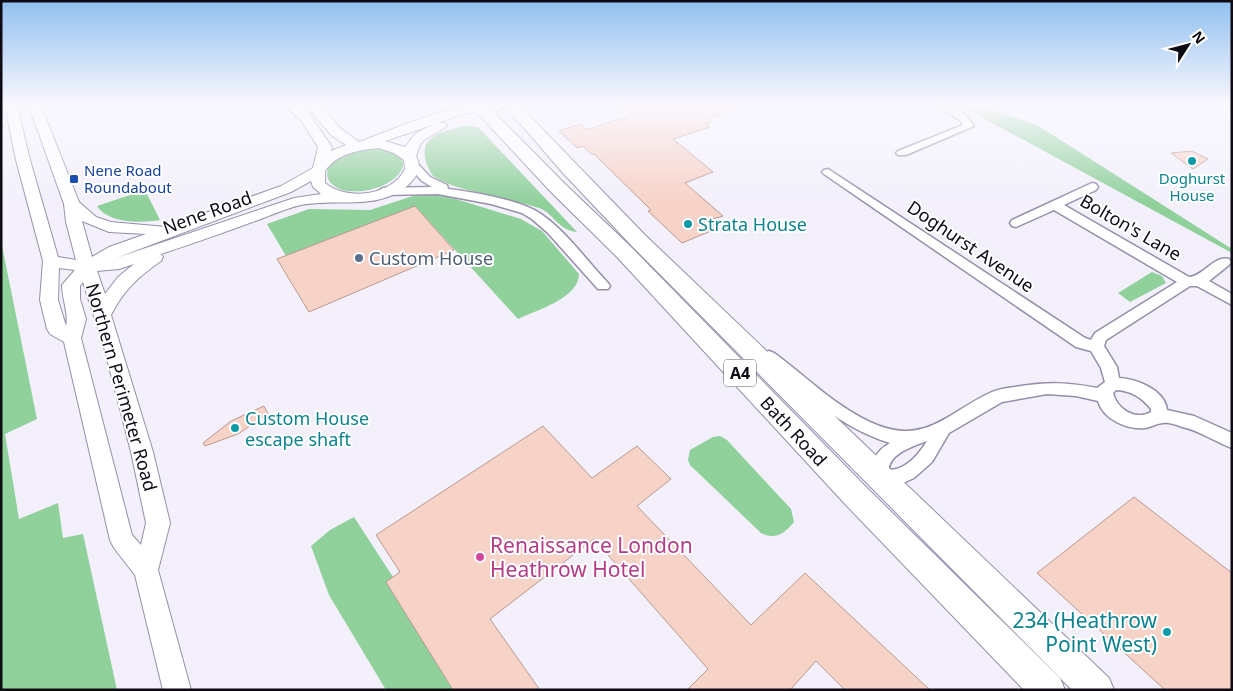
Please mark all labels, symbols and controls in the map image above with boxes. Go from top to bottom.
north arrow [1163,20,1213,70]
text: N [1188,27,1210,47]
marker: Doghurst House [1186,155,1198,167]
place label: Nene Road Roundabout [84,160,172,197]
place label: Doghurst House [1159,168,1226,205]
marker: Nene Road Roundabout [68,173,80,185]
street label: Nene Road [159,185,255,239]
street label: Bolton's Lane [1076,188,1186,266]
street label: Doghurst Avenue [903,195,1039,297]
place label: Strata House [698,212,807,236]
marker: Strata House [682,218,694,230]
place label: Custom House [369,246,493,270]
marker: Custom House [353,252,365,264]
street label: Northern Perimeter Road [81,280,163,494]
road number: A4 [724,359,756,386]
street label: Bath Road [755,391,833,471]
place label: Custom House escape shaft [245,406,369,451]
marker: Custom House escape shaft [229,422,241,434]
place label: Renaissance London Heathrow Hotel [490,531,693,583]
marker: Renaissance London Heathrow Hotel [474,551,486,563]
place label: 234 (Heathrow Point West) [1012,606,1157,658]
marker: 234 (Heathrow Point West) [1161,626,1173,638]

